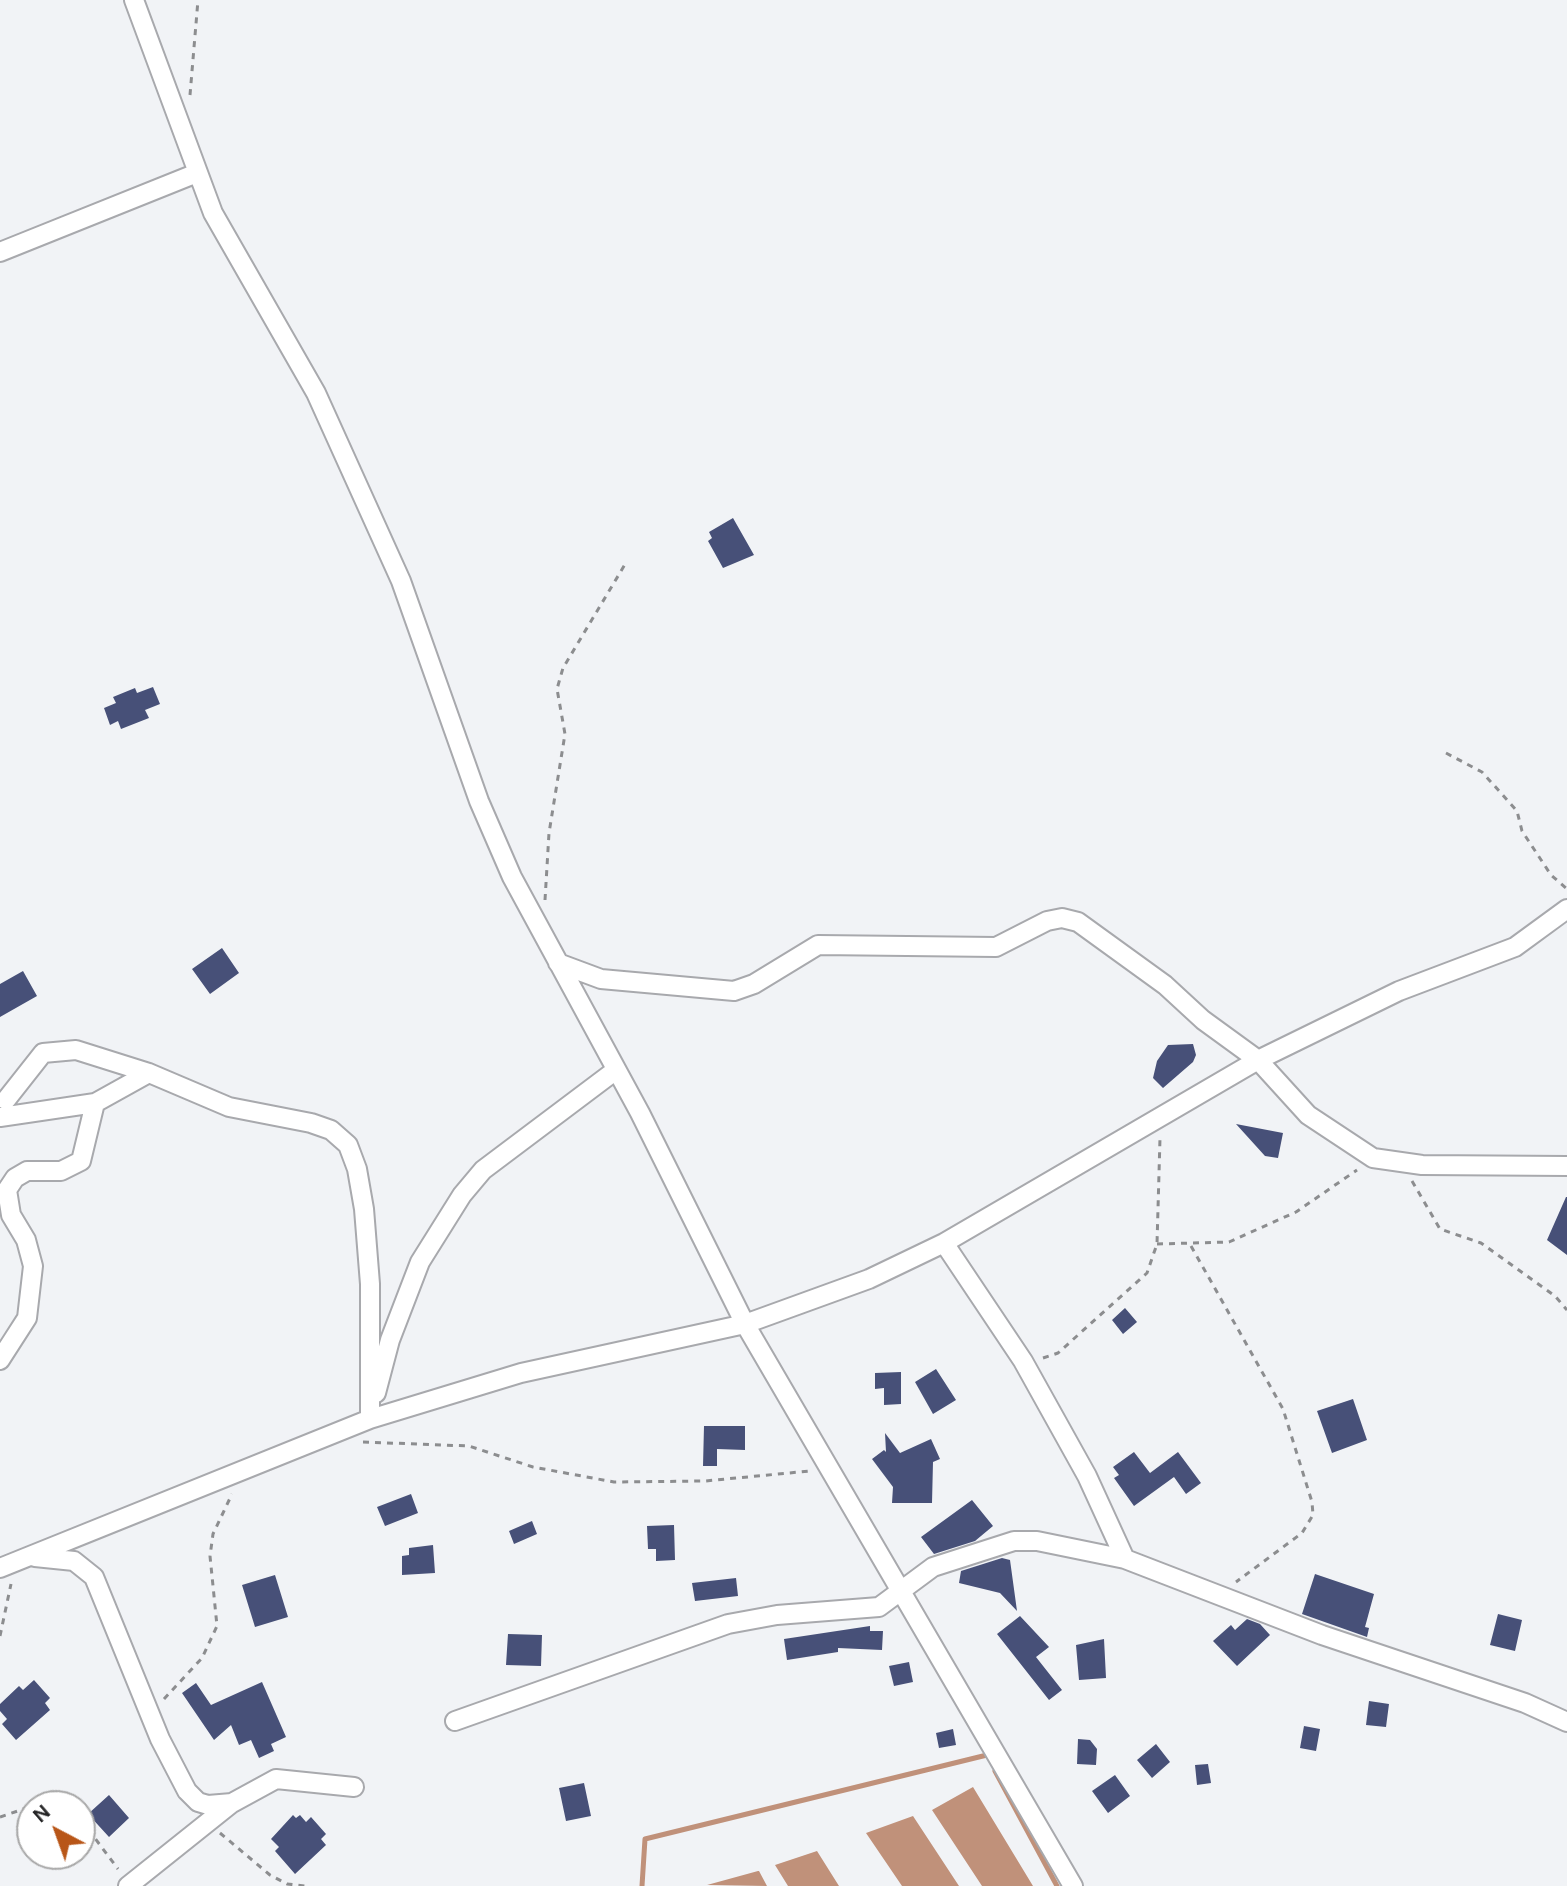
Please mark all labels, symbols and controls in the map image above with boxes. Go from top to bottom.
north arrow [16,1790,96,1870]
text: N [27,1798,56,1828]

